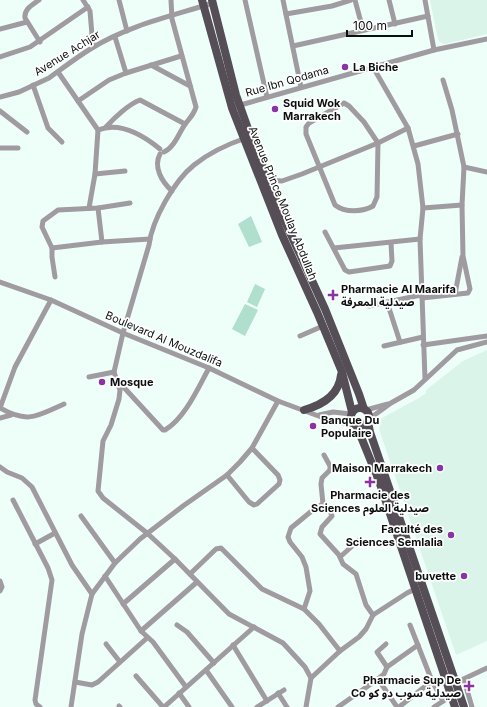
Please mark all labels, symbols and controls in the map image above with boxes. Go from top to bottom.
scale bar [347,12,412,38]
text: 100 m [353,18,387,33]
street label: Avenue Achjar [31,27,103,79]
place label: La Biche [353,60,399,74]
street label: Rue Ibn Qodama [244,62,330,100]
marker: La Biche [340,62,350,72]
place label: Squid Wok Marrakech [283,96,341,123]
marker: Squid Wok Marrakech [270,104,280,114]
street label: Avenue Prince Moulay Abdullah [246,124,320,282]
place label: Pharmacie Al Maarifa صيدلية المعرفة [341,282,456,309]
marker: Pharmacie Al Maarifa صيدلية المعرفة [328,290,338,300]
street label: Boulevard Al Mouzdalifa [103,308,225,370]
place label: Mosque [110,375,154,389]
marker: Mosque [97,377,107,387]
place label: Banque Du Populaire [321,413,379,440]
marker: Banque Du Populaire [308,421,318,431]
place label: Maison Marrakech [332,461,432,475]
marker: Maison Marrakech [435,463,445,473]
marker: Pharmacie des Sciences صيدلية العلوم [365,477,375,487]
place label: Pharmacie des Sciences صيدلية العلوم [311,488,429,517]
place label: Faculté des Sciences Semlalia [346,522,443,549]
marker: Faculté des Sciences Semlalia [446,530,456,540]
place label: buvette [415,569,456,583]
marker: buvette [459,571,469,581]
place label: Pharmacie Sup De Co صيدلية سوب دو كو [351,673,461,700]
marker: Pharmacie Sup De Co صيدلية سوب دو كو [464,681,474,691]

